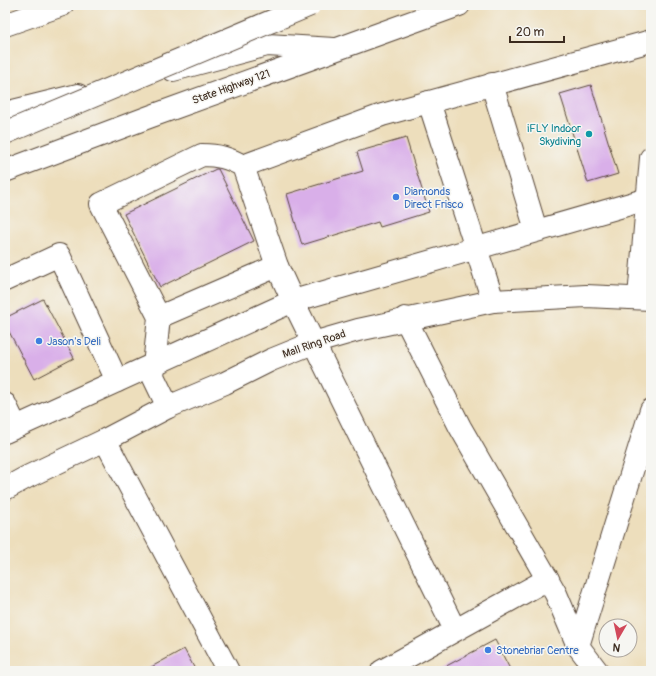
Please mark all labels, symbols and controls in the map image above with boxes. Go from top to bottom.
scale bar [510,18,564,44]
text: 20 m [516,25,545,40]
street label: State Highway 121 [190,67,272,107]
place label: iFLY Indoor Skydiving [527,122,581,148]
marker: iFLY Indoor Skydiving [584,129,594,139]
place label: Diamonds Direct Frisco [404,185,463,211]
marker: Diamonds Direct Frisco [391,192,401,202]
street label: Mall Ring Road [281,327,347,361]
place label: Jason's Deli [47,335,101,348]
marker: Jason's Deli [34,336,44,346]
north arrow [598,618,638,658]
text: N [611,640,621,654]
place label: Stonebriar Centre [496,644,579,657]
marker: Stonebriar Centre [483,645,493,655]

